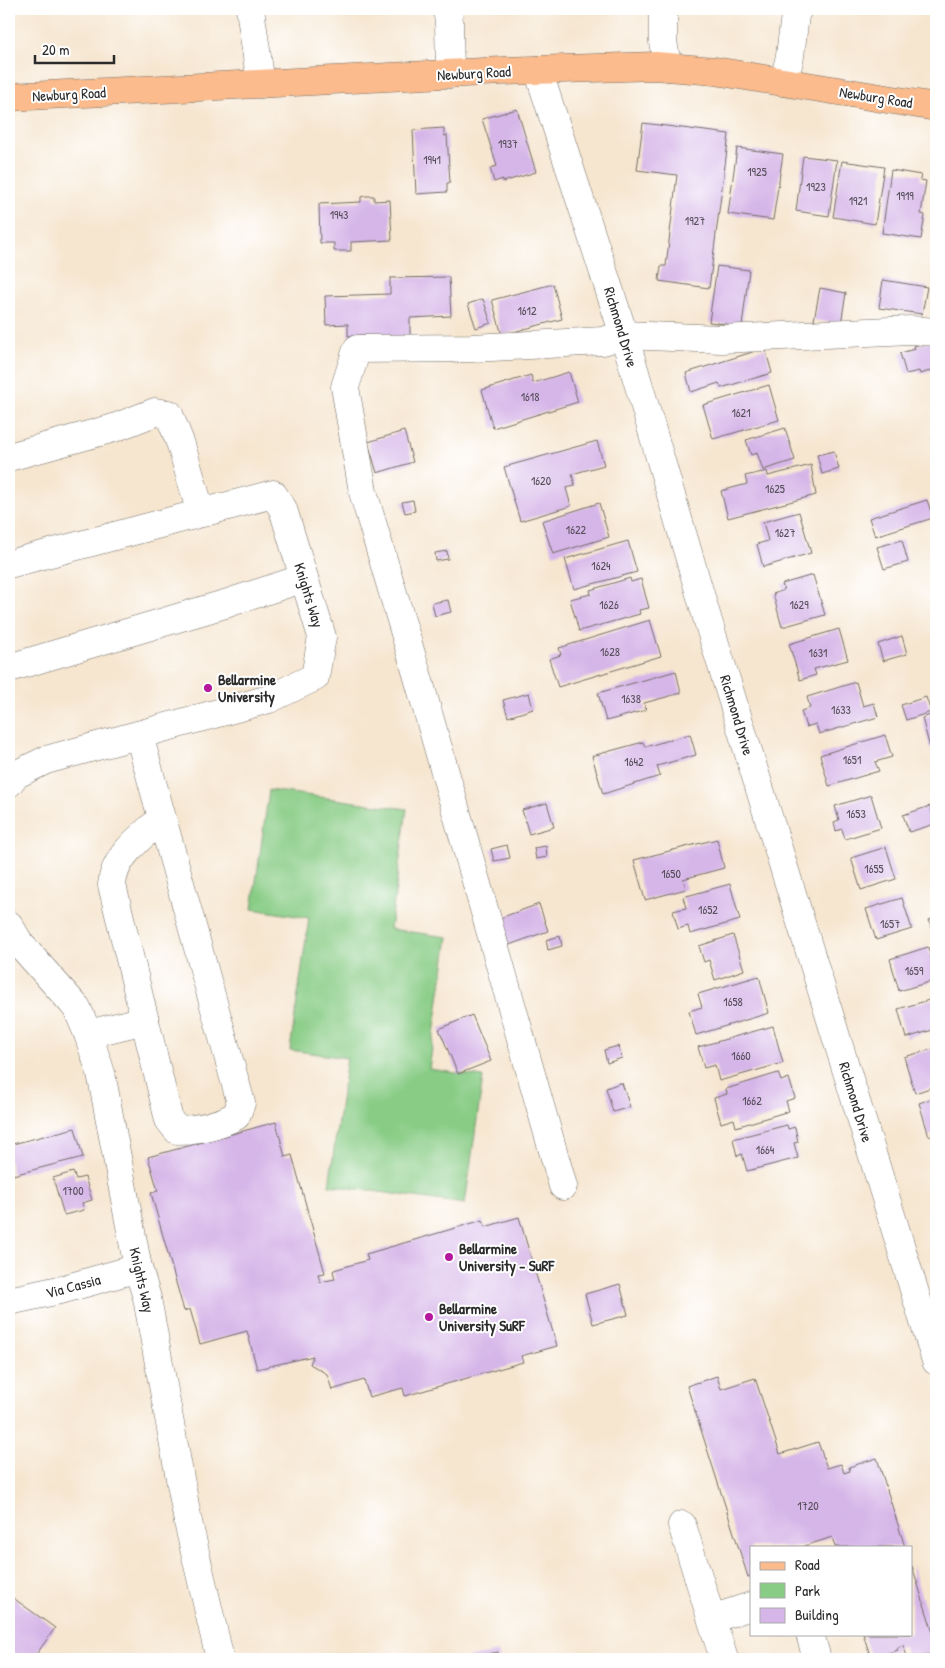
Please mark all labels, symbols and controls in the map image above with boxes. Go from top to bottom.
scale bar [35,32,114,64]
text: 20 m [42,39,69,60]
street label: Newburg Road [437,61,511,85]
street label: Newburg Road [838,81,914,113]
street label: Newburg Road [32,82,106,106]
house number: 1937 [498,135,518,152]
house number: 1941 [423,151,441,168]
house number: 1925 [747,163,767,180]
house number: 1923 [806,178,826,195]
house number: 1919 [896,187,914,204]
house number: 1921 [849,192,867,209]
house number: 1943 [330,206,348,223]
house number: 1927 [685,212,705,229]
street label: Richmond Drive [599,284,643,370]
house number: 1612 [517,302,537,319]
house number: 1618 [521,388,539,405]
house number: 1621 [731,404,751,421]
house number: 1620 [531,472,551,489]
house number: 1625 [765,480,785,497]
house number: 1622 [566,521,587,538]
house number: 1627 [775,524,795,541]
house number: 1624 [591,557,611,574]
street label: Knights Way [289,560,329,630]
house number: 1626 [599,596,619,613]
house number: 1629 [789,596,809,613]
house number: 1628 [600,643,620,660]
house number: 1631 [809,644,827,661]
place label: Bellarmine University [218,669,276,708]
street label: Richmond Drive [715,672,759,758]
marker: Bellarmine University [202,682,214,694]
house number: 1638 [621,690,641,707]
house number: 1633 [831,701,851,718]
house number: 1651 [843,751,861,768]
house number: 1642 [624,753,644,770]
house number: 1653 [846,805,866,822]
house number: 1655 [864,860,884,877]
house number: 1650 [661,865,681,882]
house number: 1652 [698,901,718,918]
house number: 1657 [880,915,900,932]
house number: 1659 [905,962,924,979]
house number: 1658 [723,993,743,1010]
house number: 1660 [731,1047,751,1064]
street label: Richmond Drive [834,1059,878,1145]
house number: 1662 [742,1092,762,1109]
house number: 1664 [756,1141,775,1158]
house number: 1700 [62,1182,84,1199]
place label: Bellarmine University - SuRF [459,1238,555,1277]
street label: Knights Way [124,1245,160,1315]
marker: Bellarmine University - SuRF [443,1251,455,1263]
street label: Via Cassia [43,1269,103,1303]
place label: Bellarmine University SuRF [439,1298,526,1337]
marker: Bellarmine University SuRF [423,1311,435,1323]
house number: 1720 [797,1497,819,1514]
legend [750,1546,912,1636]
text: Road [795,1554,820,1575]
text: Park [795,1580,820,1601]
text: Building [795,1604,839,1625]

